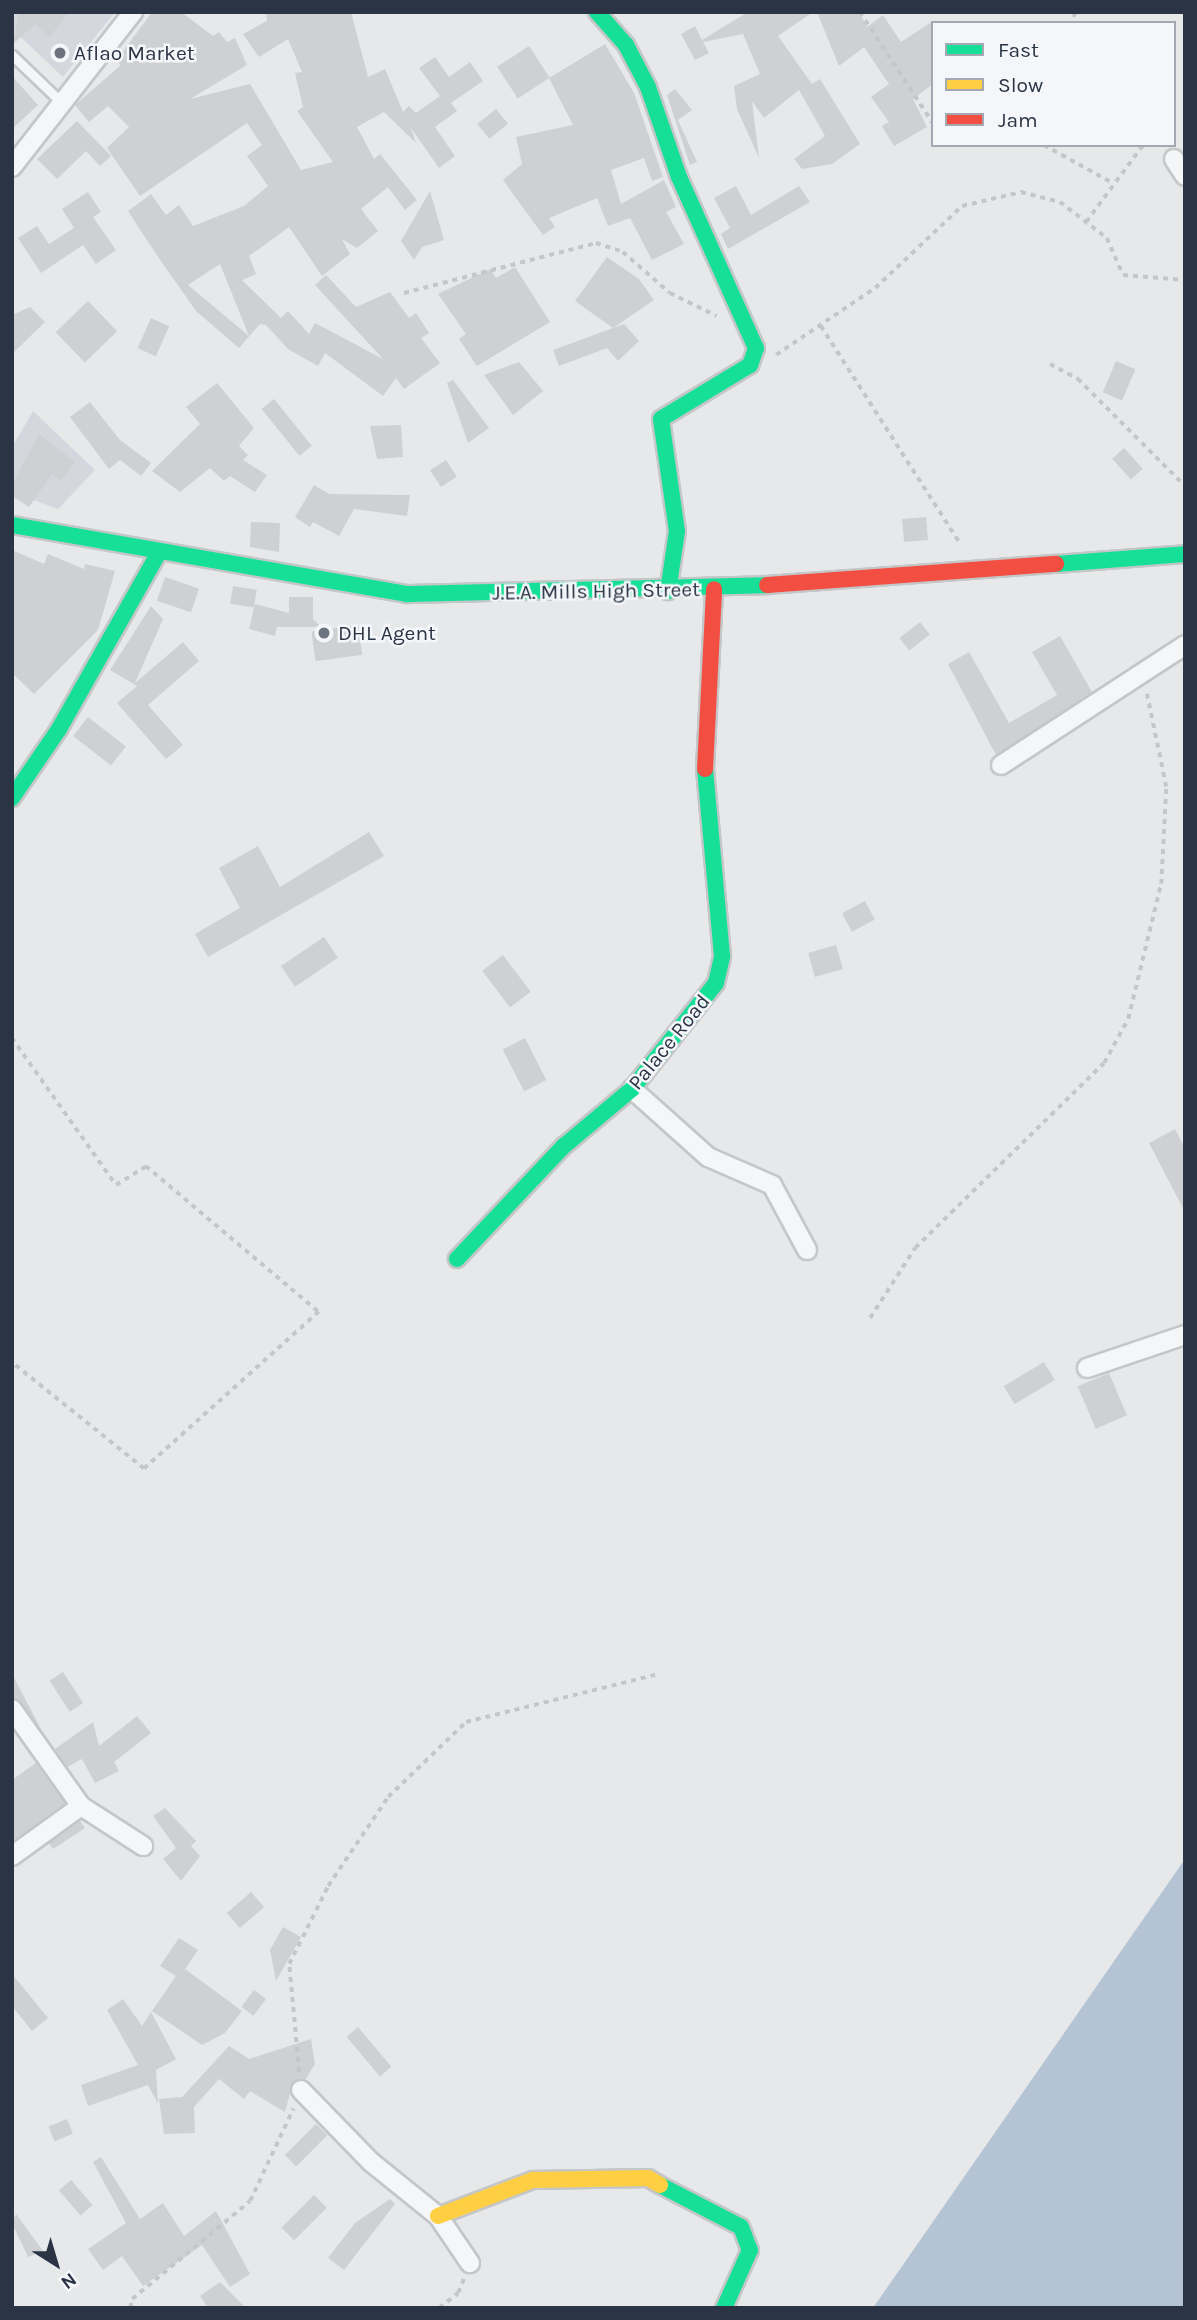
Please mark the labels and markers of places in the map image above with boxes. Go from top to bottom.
place label: Aflao Market [74,40,195,66]
marker: Aflao Market [52,45,68,61]
place label: DHL Agent [338,620,436,646]
marker: DHL Agent [316,625,332,641]

